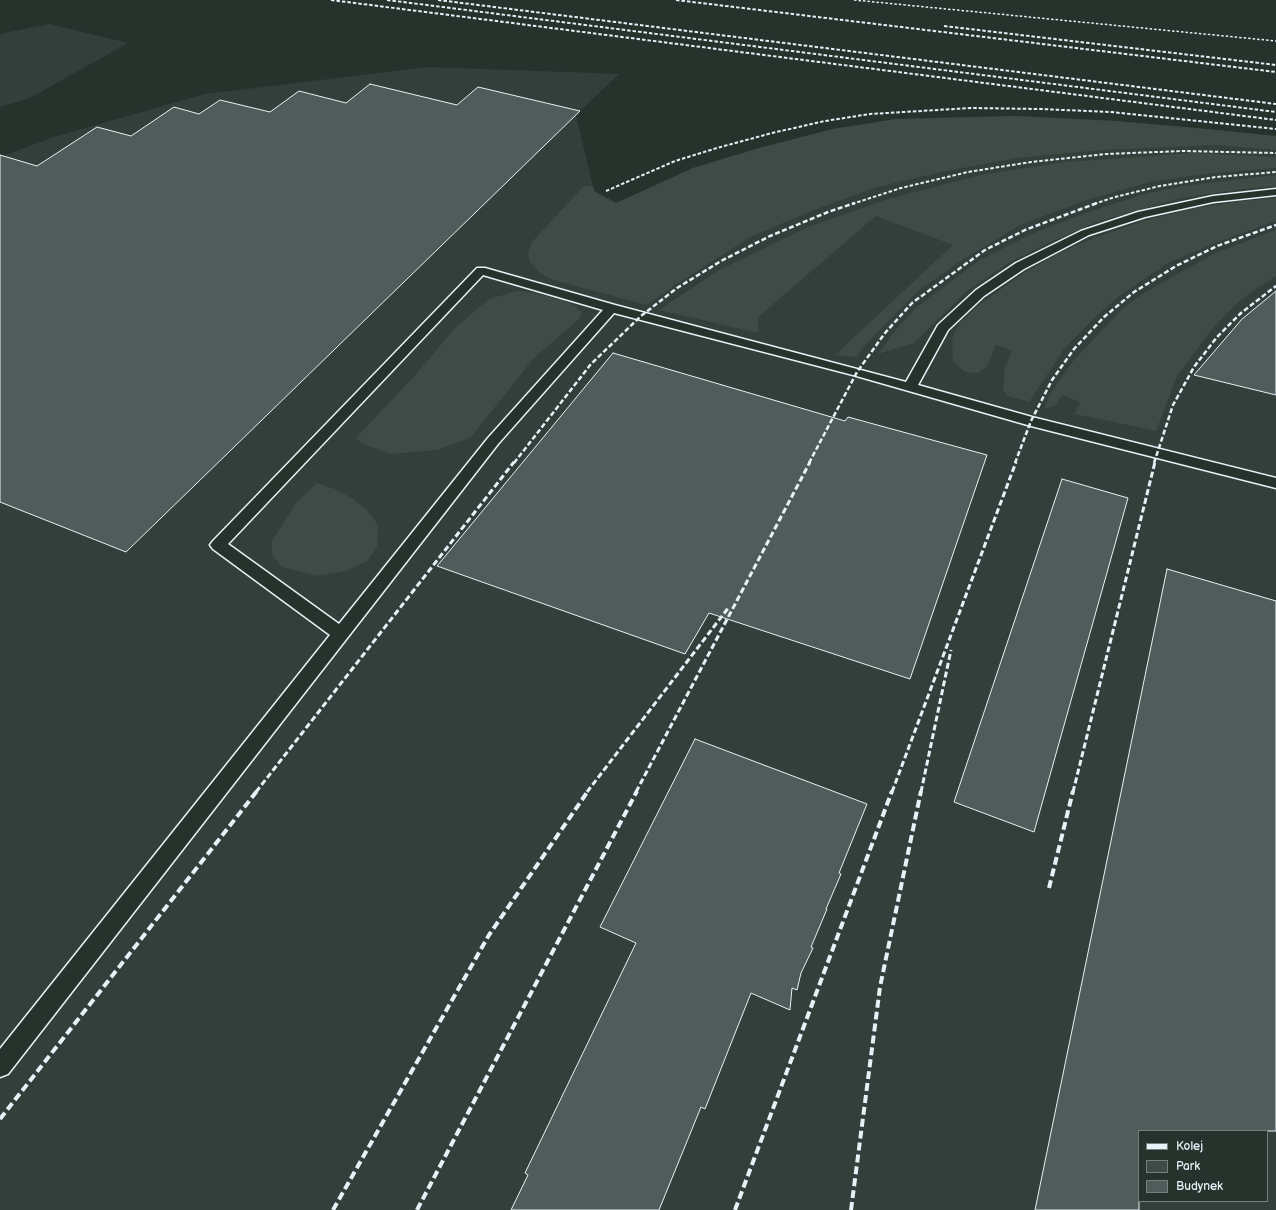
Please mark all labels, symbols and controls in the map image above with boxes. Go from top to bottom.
legend [1138,1130,1268,1202]
text: Kolej [1176,1139,1203,1154]
text: Park [1176,1159,1200,1174]
text: Budynek [1176,1179,1223,1194]

